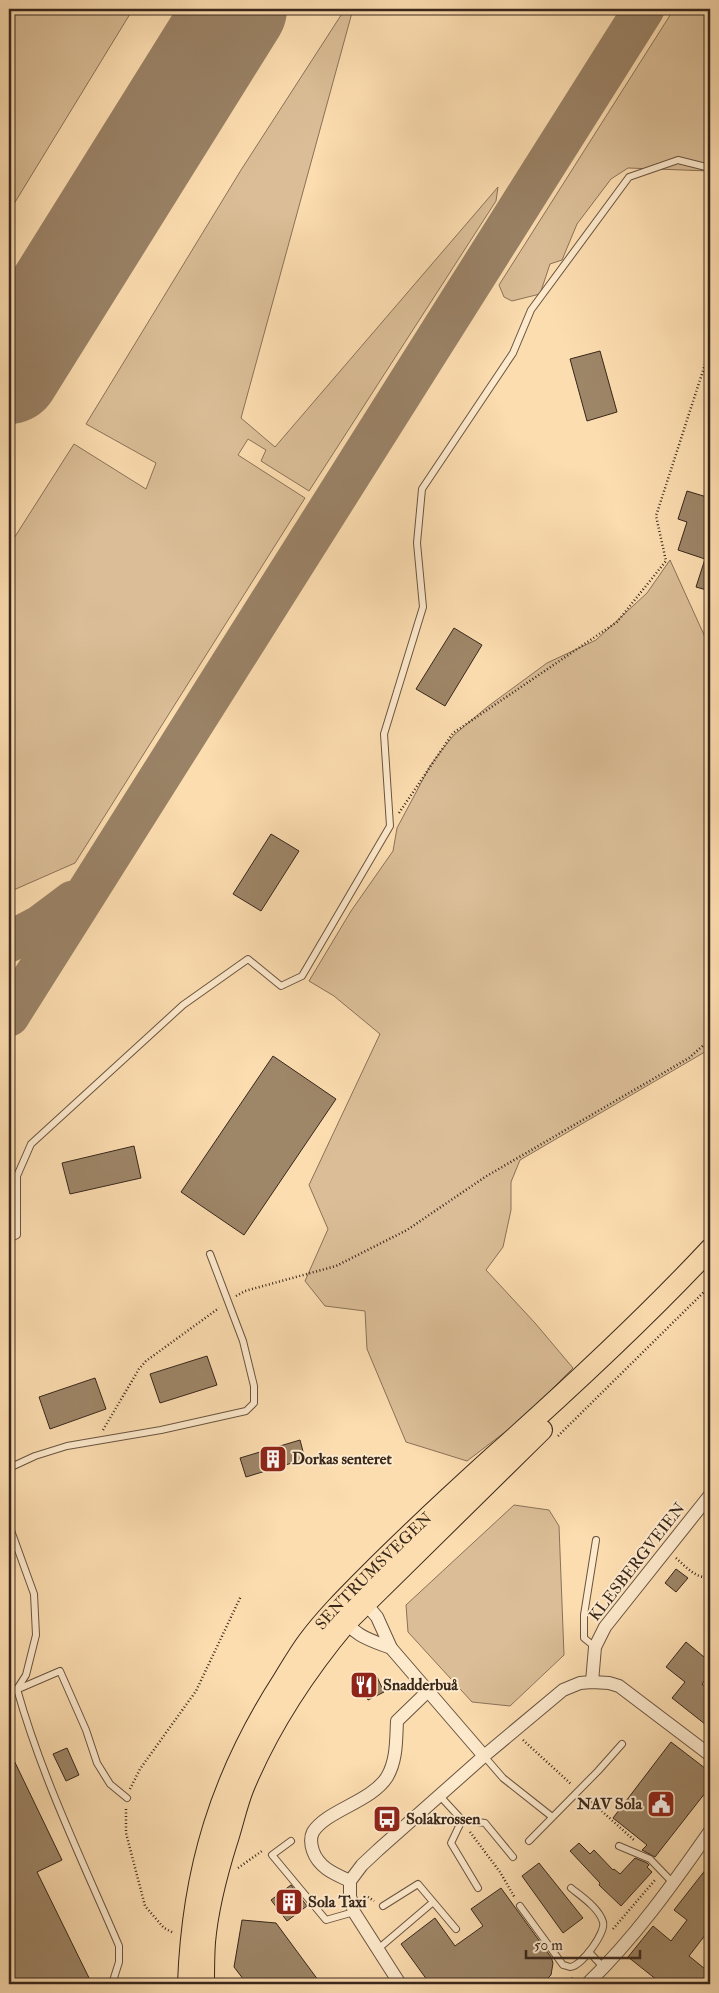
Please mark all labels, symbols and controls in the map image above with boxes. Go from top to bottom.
building icon: Dorkas senteret [258,1444,288,1474]
place label: Dorkas senteret [292,1449,392,1469]
street label: KLESBERGVEIEN [585,1498,690,1625]
street label: SENTRUMSVEGEN [311,1508,437,1634]
restaurant icon: Snadderbuå [349,1670,379,1700]
place label: Snadderbuå [383,1675,458,1695]
public building icon: NAV Sola [646,1789,676,1819]
place label: NAV Sola [576,1794,642,1814]
bus stop icon: Solakrossen [372,1804,402,1834]
place label: Solakrossen [406,1809,481,1829]
building icon: Sola Taxi [274,1887,304,1917]
place label: Sola Taxi [308,1892,367,1912]
scale bar [526,1928,640,1960]
text: 50 m [534,1936,563,1955]

